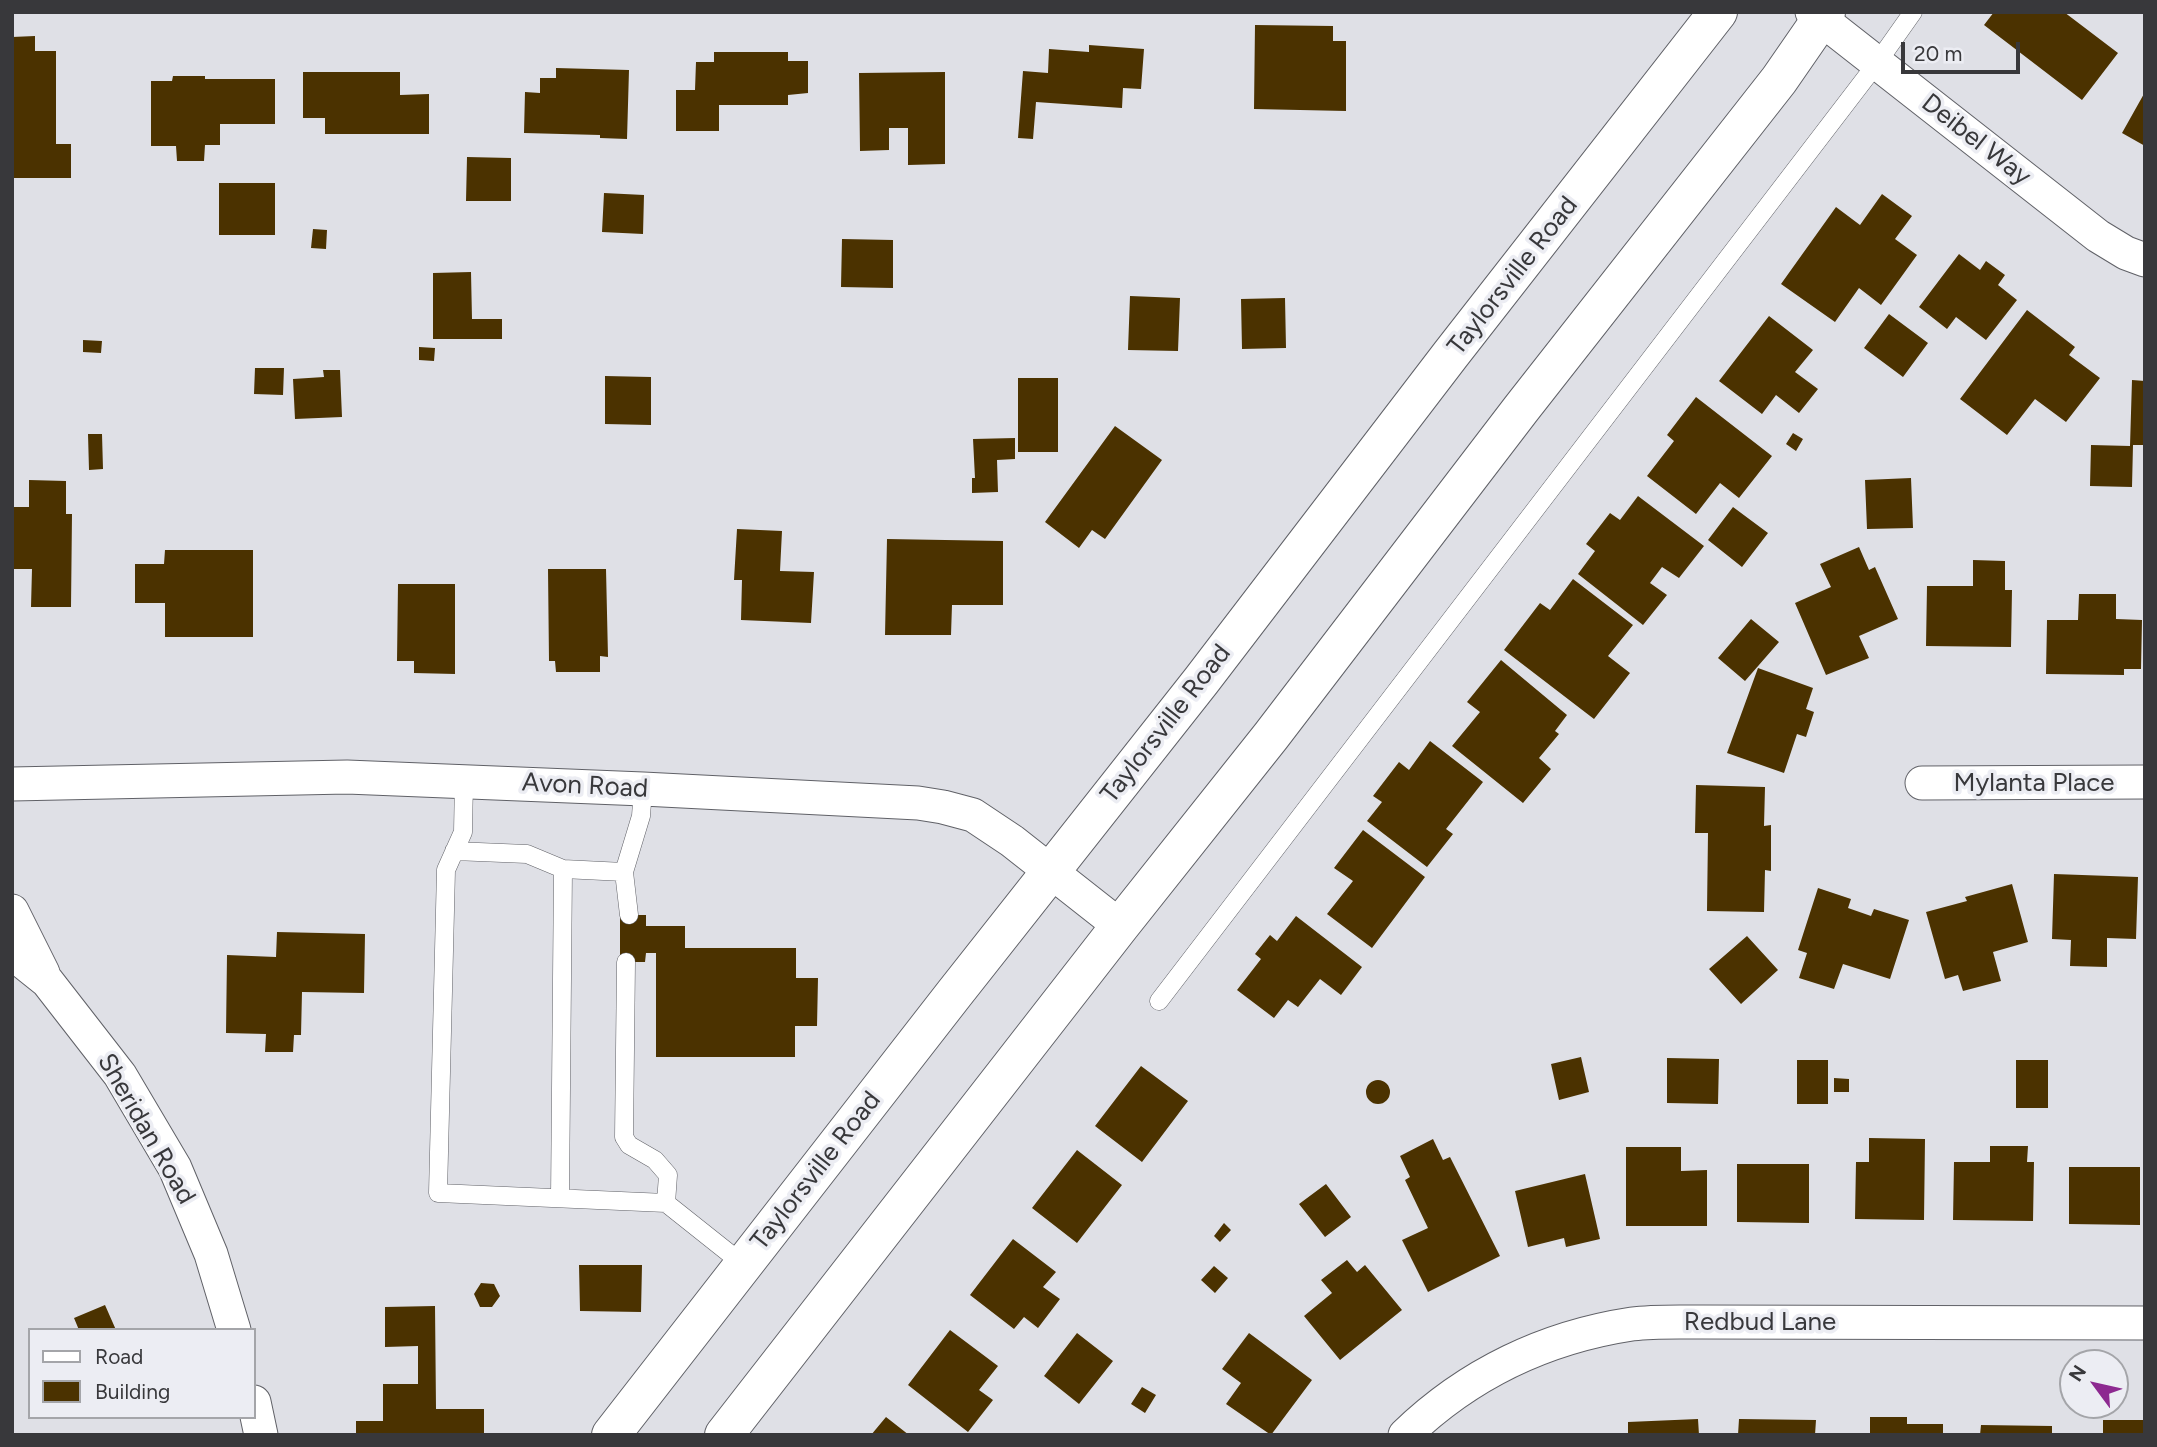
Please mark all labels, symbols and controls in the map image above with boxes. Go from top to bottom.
scale bar [1905,28,2024,72]
text: 20 m [1914,41,1962,66]
street label: Deibel Way [1915,88,2037,192]
street label: Taylorsville Road [1441,190,1585,362]
street label: Taylorsville Road [1094,638,1238,810]
street label: Avon Road [521,767,649,805]
street label: Mylanta Place [1954,767,2114,799]
street label: Sheridan Road [90,1048,202,1210]
street label: Taylorsville Road [744,1085,888,1257]
street label: Redbud Lane [1684,1306,1836,1338]
legend [28,1328,256,1419]
text: Road [95,1344,143,1369]
north arrow [2059,1349,2129,1419]
text: N [2064,1361,2091,1386]
text: Building [95,1379,170,1404]

